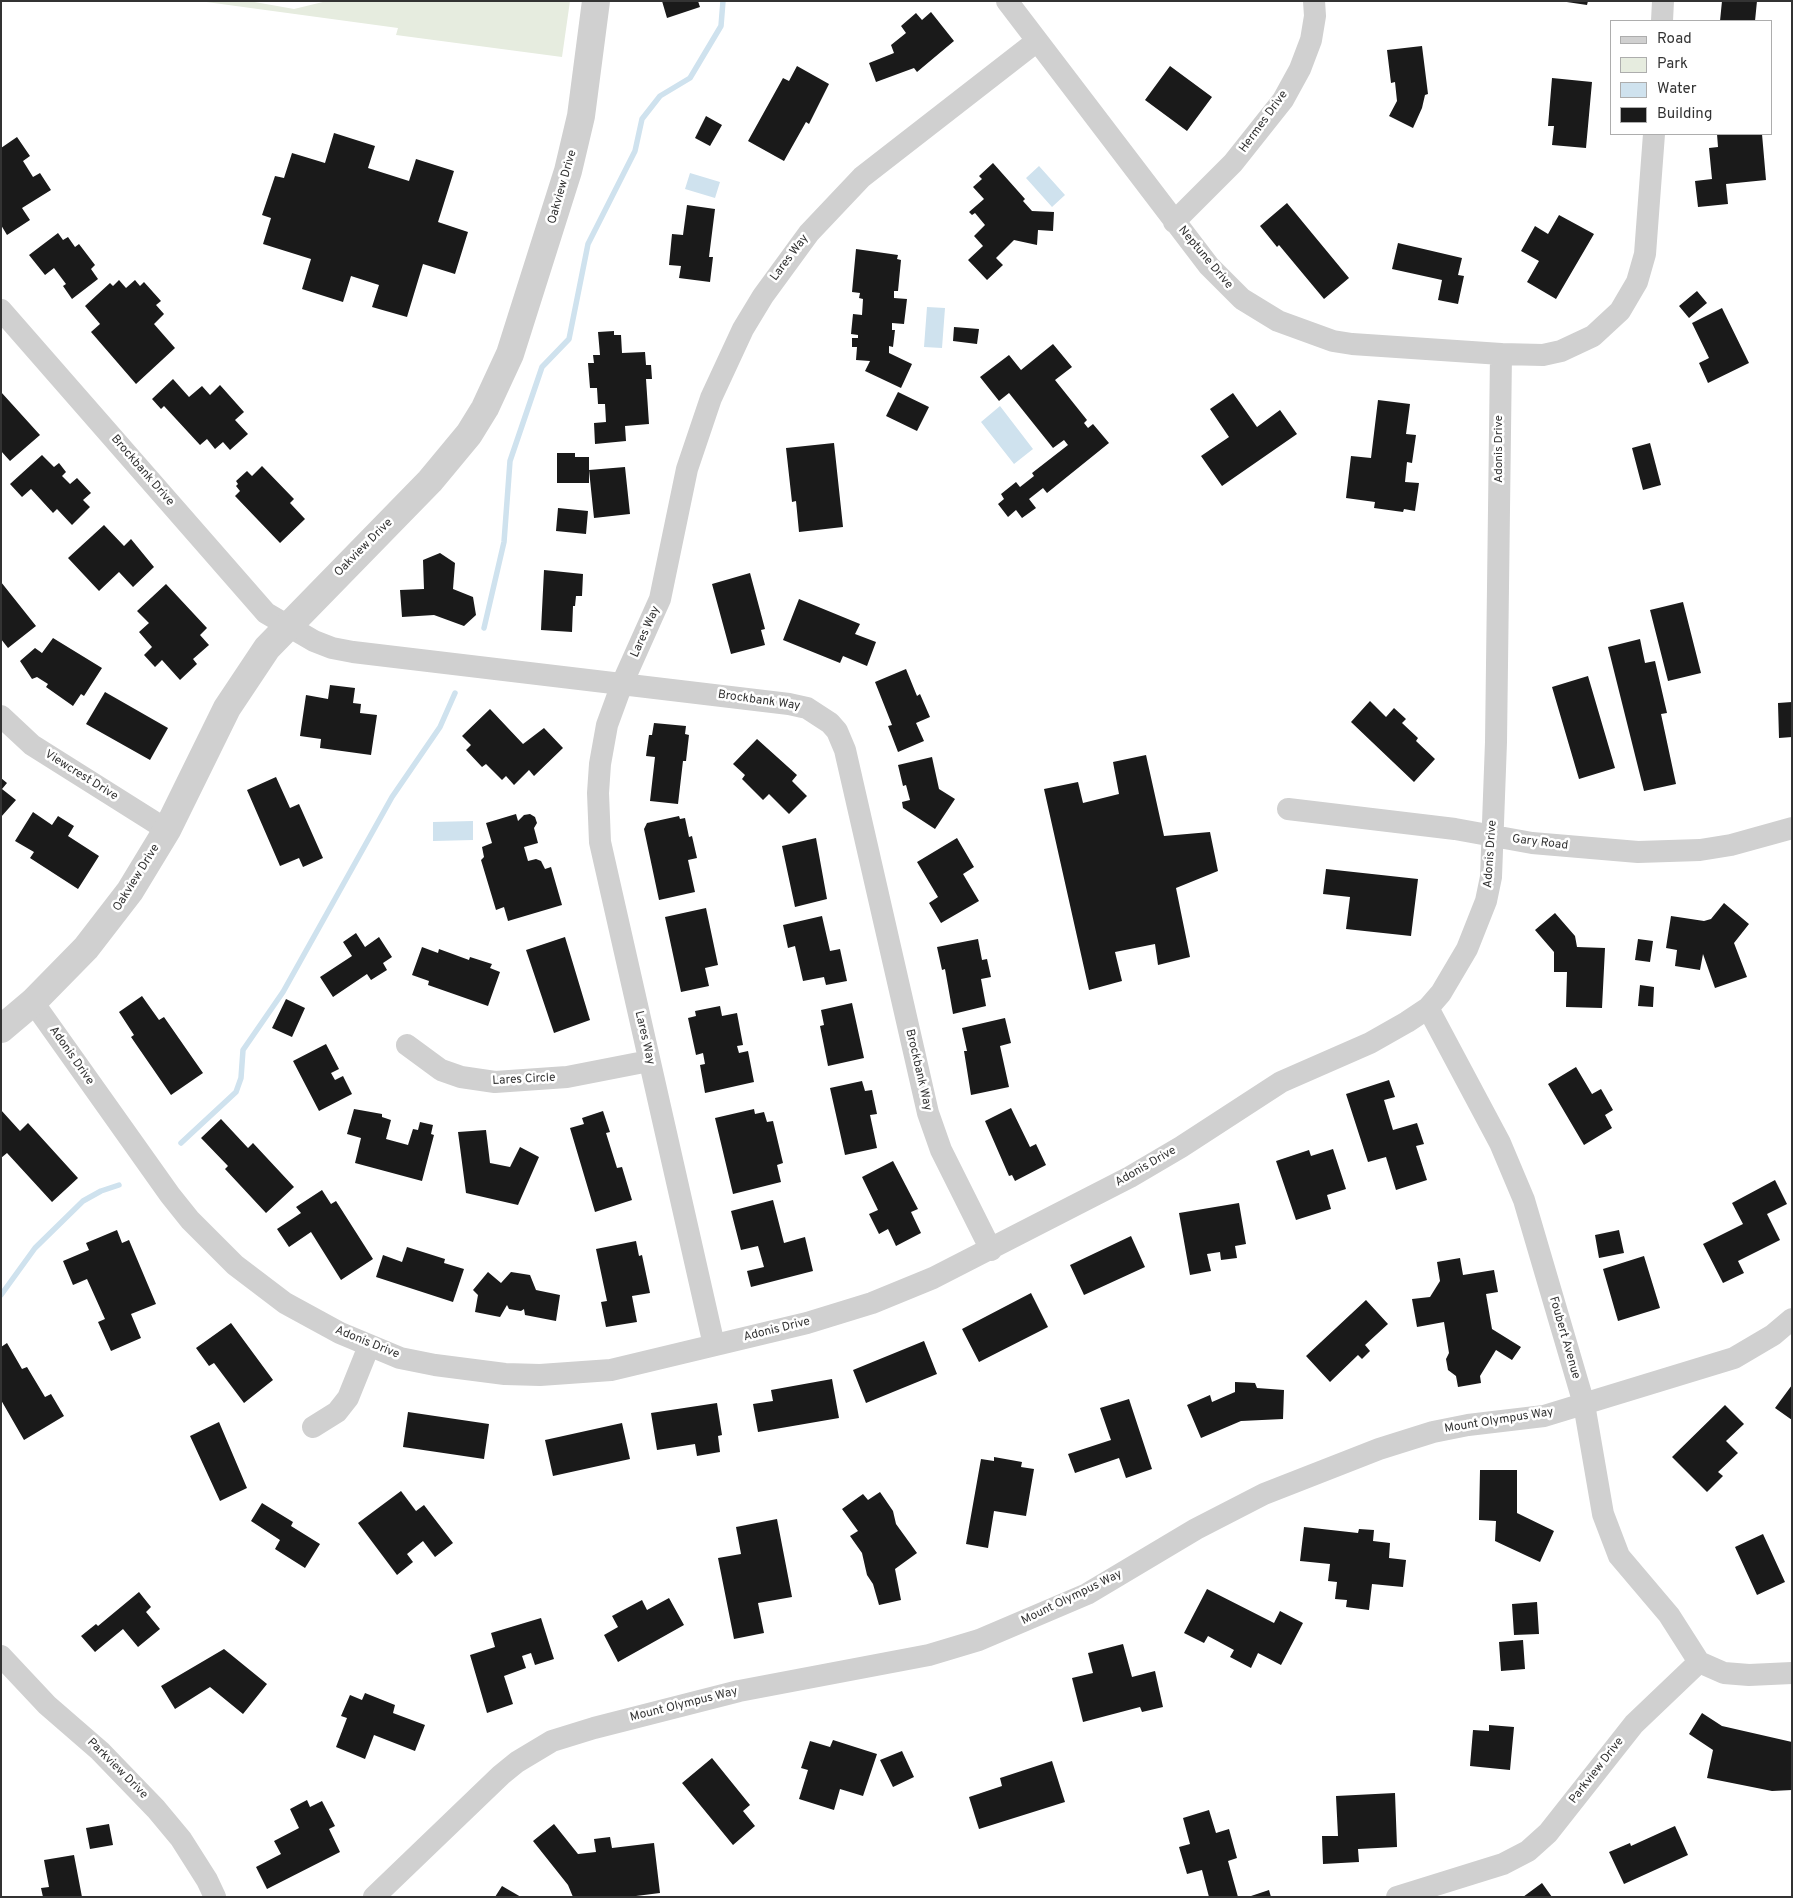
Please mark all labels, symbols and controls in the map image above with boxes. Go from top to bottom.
legend [1610,20,1773,135]
text: Road [1657,30,1692,49]
text: Park [1657,55,1688,74]
text: Water [1657,80,1696,99]
street label: Hermes Drive [1237,88,1291,156]
text: Building [1657,105,1712,124]
street label: Oakview Drive [546,148,580,226]
street label: Neptune Drive [1175,224,1235,292]
street label: Lares Way [768,232,812,284]
street label: Adonis Drive [1493,415,1507,483]
street label: Brockbank Drive [107,433,177,509]
street label: Oakview Drive [332,516,396,580]
street label: Lares Way [628,604,664,660]
street label: Brockbank Way [717,688,801,714]
street label: Viewcrest Drive [42,748,120,804]
street label: Adonis Drive [1481,820,1501,888]
street label: Gary Road [1511,832,1569,854]
street label: Oakview Drive [111,842,163,914]
street label: Lares Way [631,1010,657,1066]
street label: Adonis Drive [46,1024,96,1088]
street label: Brockbank Way [902,1028,934,1112]
street label: Lares Circle [492,1071,556,1089]
street label: Adonis Drive [1113,1144,1179,1190]
street label: Foubert Avenue [1545,1295,1583,1381]
street label: Adonis Drive [742,1315,812,1345]
street label: Adonis Drive [333,1324,401,1362]
street label: Mount Olympus Way [1443,1405,1555,1437]
street label: Mount Olympus Way [1019,1567,1125,1629]
street label: Mount Olympus Way [629,1685,739,1725]
street label: Parkview Drive [1567,1735,1627,1807]
street label: Parkview Drive [84,1736,150,1802]

